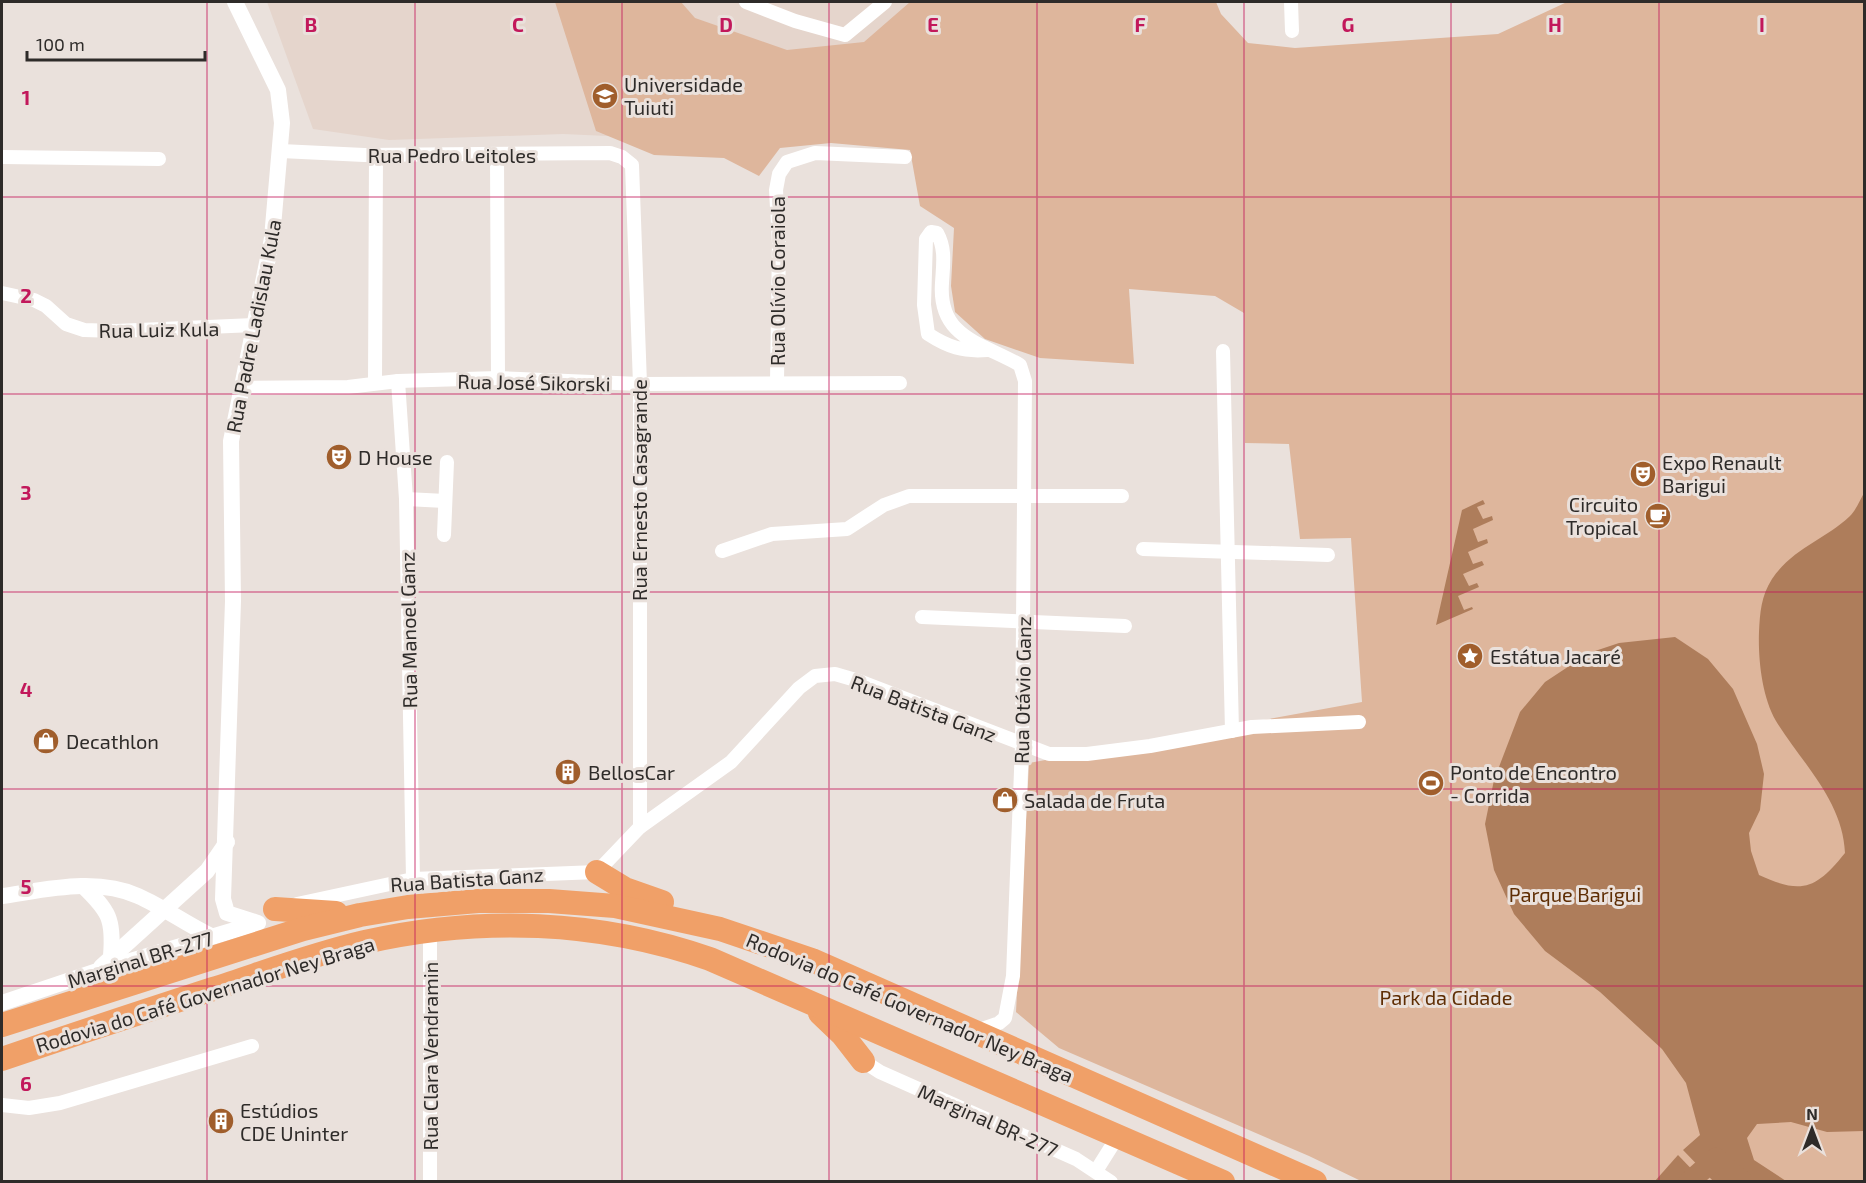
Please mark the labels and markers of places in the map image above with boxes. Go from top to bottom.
place label: Universidade Tuiuti [624,72,743,119]
school or university icon: Universidade Tuiuti [590,81,620,111]
theatre icon: D House [324,442,354,472]
place label: D House [358,445,433,469]
place label: Expo Renault Barigui [1662,450,1782,497]
theatre icon: Expo Renault Barigui [1628,459,1658,489]
place label: Circuito Tropical [1566,492,1638,539]
cafe icon: Circuito Tropical [1643,501,1673,531]
place icon: Estátua Jacaré [1455,641,1485,671]
place label: Estátua Jacaré [1490,644,1621,668]
shop icon: Decathlon [31,726,61,756]
place label: Decathlon [66,729,159,753]
building icon: BellosCar [553,757,583,787]
place label: BellosCar [588,760,675,784]
place label: Ponto de Encontro - Corrida [1450,760,1617,807]
sports icon: Ponto de Encontro - Corrida [1416,768,1446,798]
shop icon: Salada de Fruta [990,785,1020,815]
place label: Salada de Fruta [1024,788,1165,812]
place label: Estúdios CDE Uninter [240,1098,348,1145]
building icon: Estúdios CDE Uninter [206,1106,236,1136]

